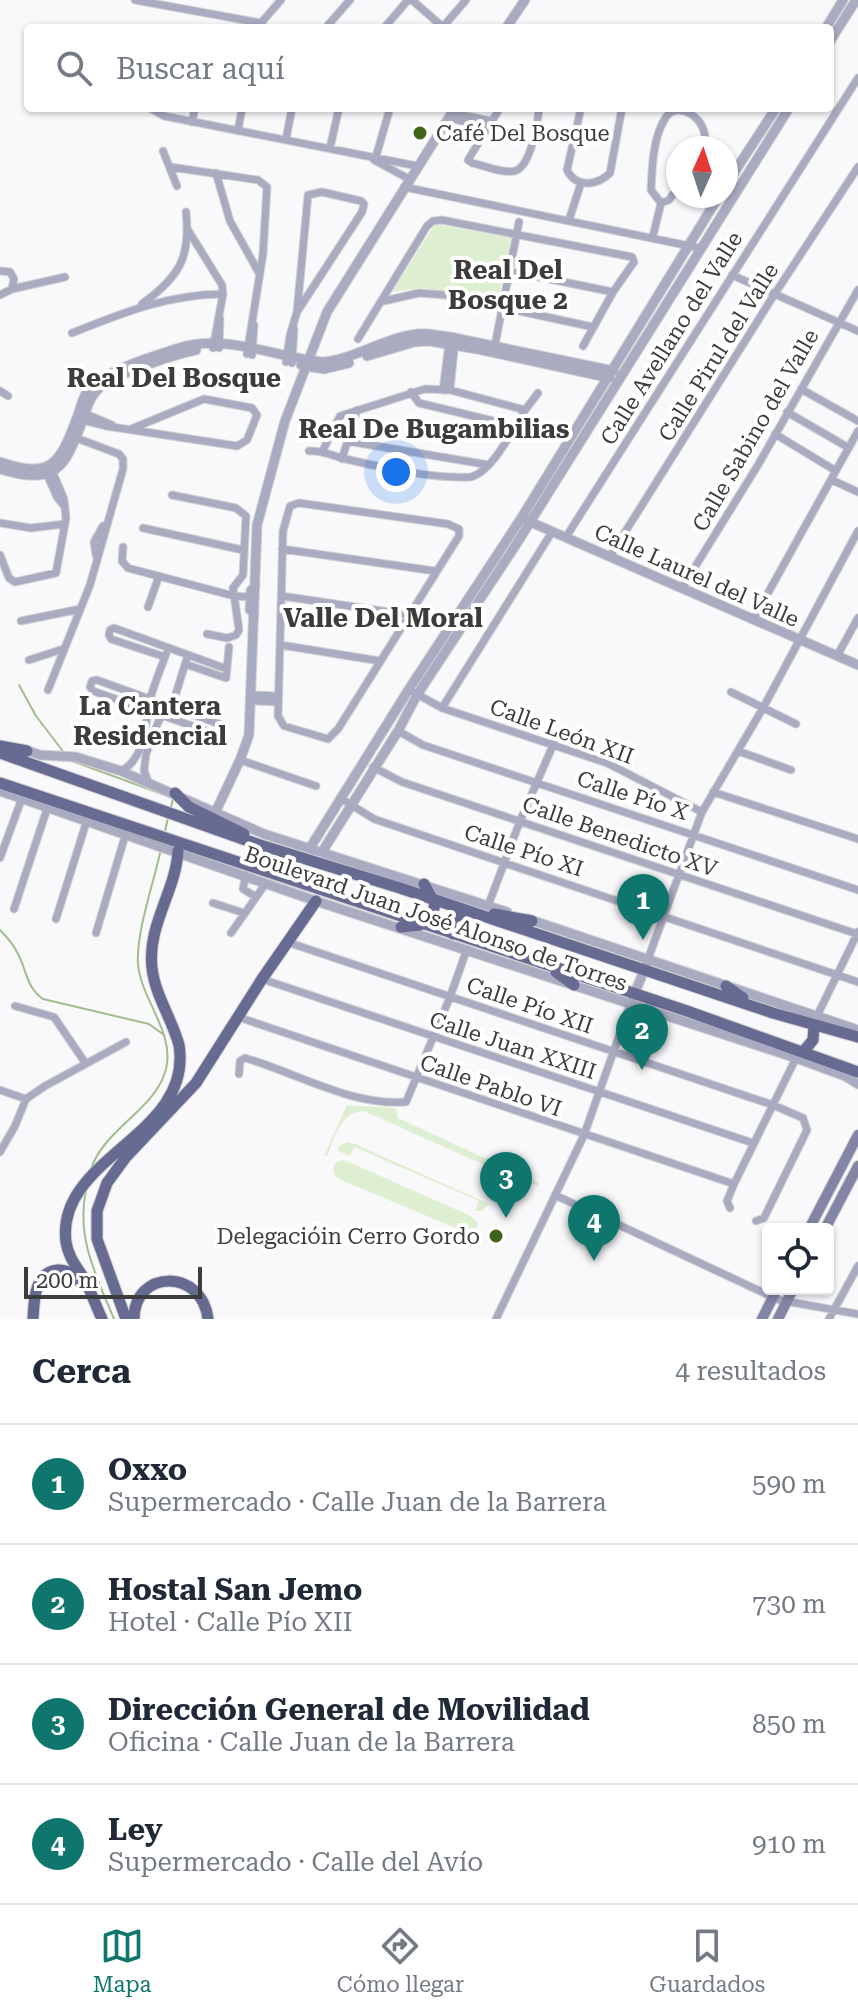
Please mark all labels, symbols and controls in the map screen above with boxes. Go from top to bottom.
search box [24,24,834,112]
icon: search [52,46,96,90]
text: Buscar aquí [116,51,285,86]
place label: Café Del Bosque [436,121,610,146]
marker: Café Del Bosque [411,124,429,142]
north arrow [666,136,738,208]
street label: Calle Avellano del Valle [596,227,747,449]
district label: Real Del Bosque 2 [448,255,568,315]
street label: Calle Pirul del Valle [653,259,783,446]
street label: Calle Sabino del Valle [687,325,824,536]
district label: Real Del Bosque [67,363,281,393]
district label: Real De Bugambilias [298,414,570,444]
your location [376,452,416,492]
street label: Calle Laurel del Valle [591,519,803,632]
district label: Valle Del Moral [283,603,483,633]
district label: La Cantera Residencial [73,691,227,751]
street label: Calle León XII [487,694,637,769]
street label: Calle Pío X [574,766,692,825]
street label: Calle Benedicto XV [519,791,721,882]
street label: Calle Pío XI [461,819,587,881]
street label: Boulevard Juan José Alonso de Torres [241,841,630,996]
pin: 1 [617,874,669,940]
street label: Calle Pío XII [463,972,596,1039]
pin: 2 [616,1004,668,1070]
street label: Calle Juan XXIII [426,1007,599,1084]
street label: Calle Pablo VI [417,1050,565,1121]
pin: 3 [480,1152,532,1218]
pin: 4 [568,1195,620,1261]
map controls [762,1223,834,1295]
button: locate [762,1223,834,1295]
place label: Delegacióin Cerro Gordo [216,1224,480,1249]
marker: Delegacióin Cerro Gordo [487,1227,505,1245]
scale bar [24,1263,202,1299]
text: 200 m [36,1268,99,1293]
text: Cerca [32,1351,131,1391]
text: 4 resultados [675,1356,826,1386]
text: Oxxo [108,1452,187,1487]
text: 1 [51,1469,65,1499]
text: 590 m [752,1469,826,1499]
text: Supermercado · Calle Juan de la Barrera [108,1487,607,1517]
text: Hostal San Jemo [108,1572,362,1607]
text: 2 [51,1589,65,1619]
text: 730 m [752,1589,826,1619]
text: Hotel · Calle Pío XII [108,1607,353,1637]
text: Dirección General de Movilidad [108,1692,590,1727]
text: 3 [51,1709,65,1739]
text: 850 m [752,1709,826,1739]
text: Oficina · Calle Juan de la Barrera [108,1727,515,1757]
text: Ley [108,1812,163,1847]
text: 4 [51,1829,65,1859]
text: 910 m [752,1829,826,1859]
text: Supermercado · Calle del Avío [108,1847,483,1877]
tab: Mapa [93,1924,151,1997]
tab: Cómo llegar [337,1924,464,1997]
tab: Guardados [649,1924,765,1997]

